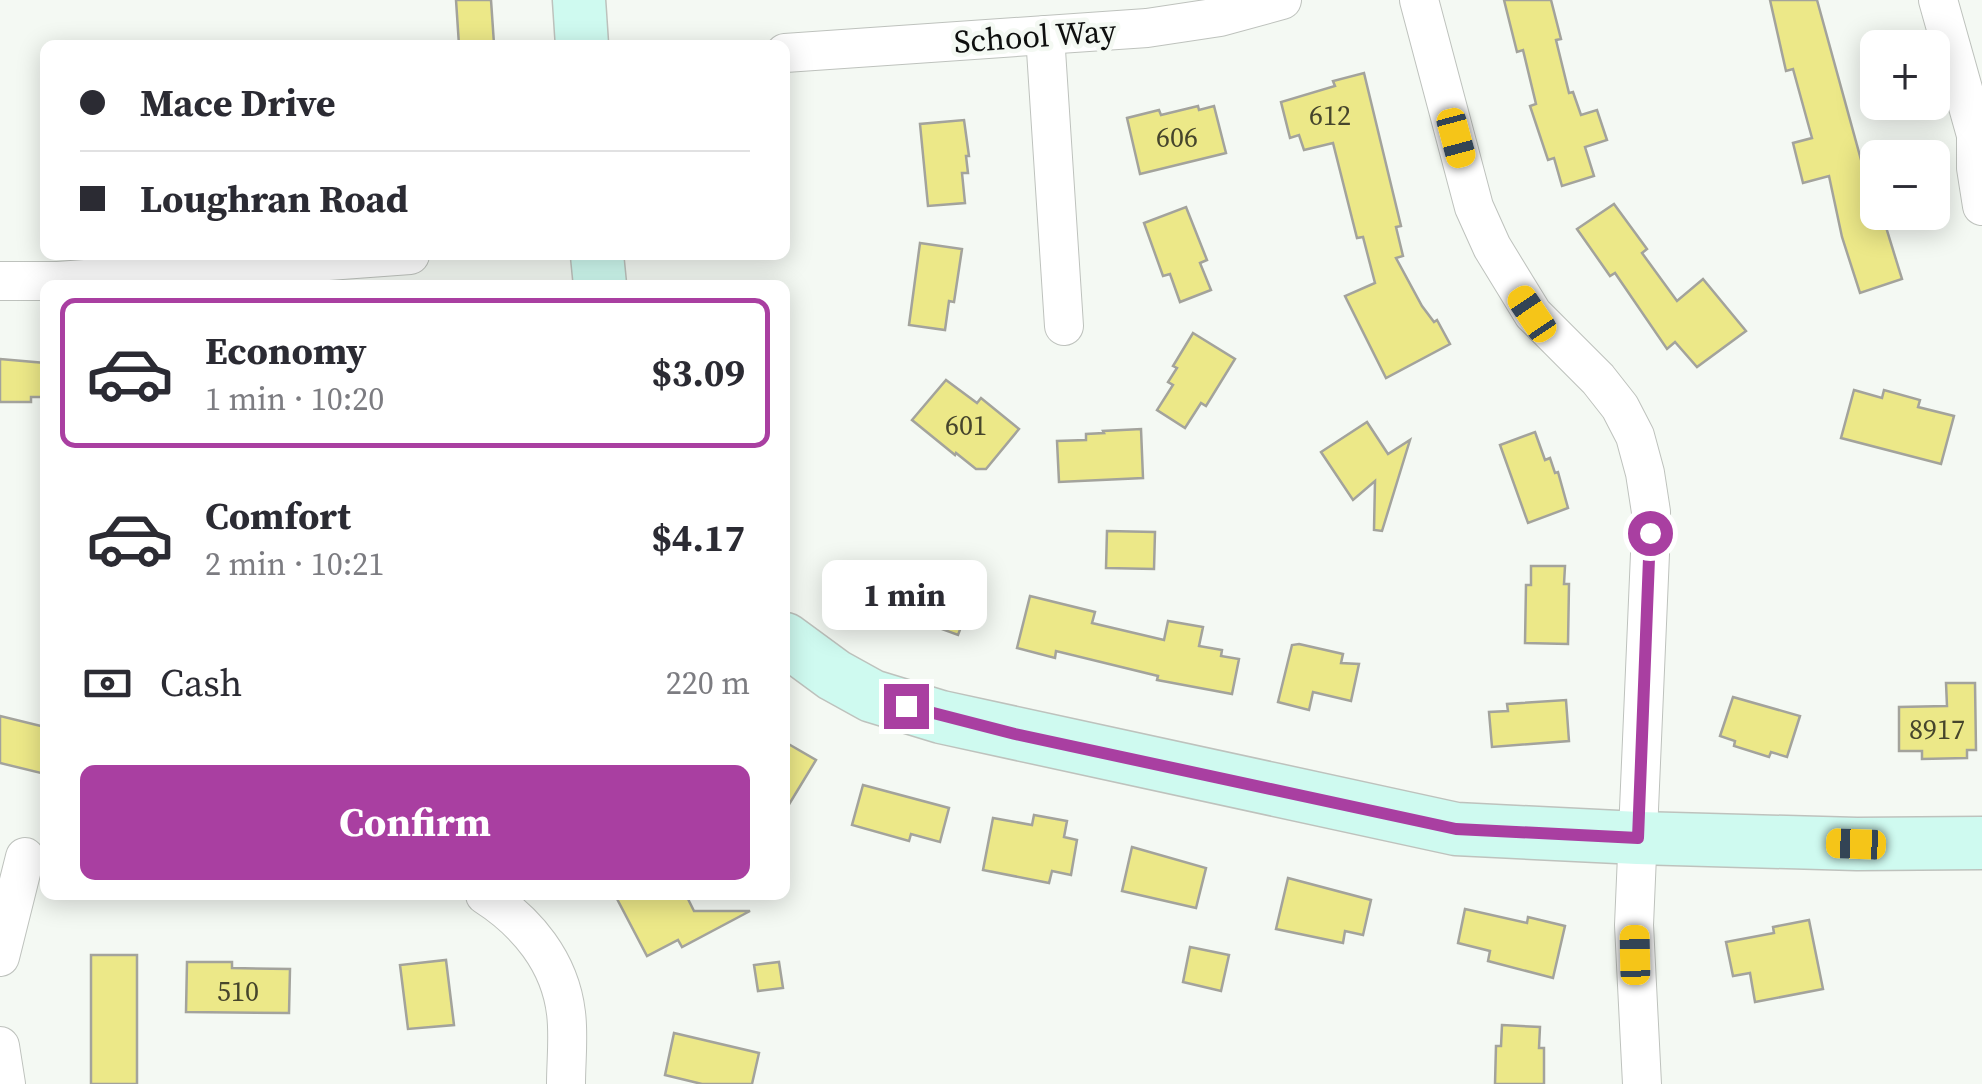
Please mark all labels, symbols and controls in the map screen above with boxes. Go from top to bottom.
street label: School Way [952,8,1118,64]
map controls [1860,30,1950,230]
button: + [1860,30,1950,120]
text: Mace Drive [140,77,336,129]
house number: 612 [1309,96,1351,134]
car [1434,105,1478,171]
house number: 606 [1156,118,1198,156]
button: − [1860,140,1950,230]
text: Loughran Road [140,173,408,225]
car [1503,281,1561,347]
text: Economy [205,325,367,377]
icon: car [85,328,175,418]
text: $3.09 [651,347,745,399]
text: 1 min · 10:20 [205,377,384,421]
house number: 601 [945,406,987,444]
text: Comfort [205,490,351,542]
icon: car [85,493,175,583]
route start [1628,511,1673,556]
text: $4.17 [651,512,745,564]
text: 2 min · 10:21 [205,542,384,586]
callout: 1 min [824,561,988,631]
text: 1 min [863,573,946,617]
icon: cash [80,656,135,711]
text: Cash [160,657,242,709]
text: 220 m [666,661,750,705]
route end [884,684,929,729]
house number: 8917 [1909,710,1965,748]
button: Confirm [80,765,750,880]
car [1825,828,1887,860]
car [1619,925,1651,985]
house number: 510 [217,972,259,1010]

